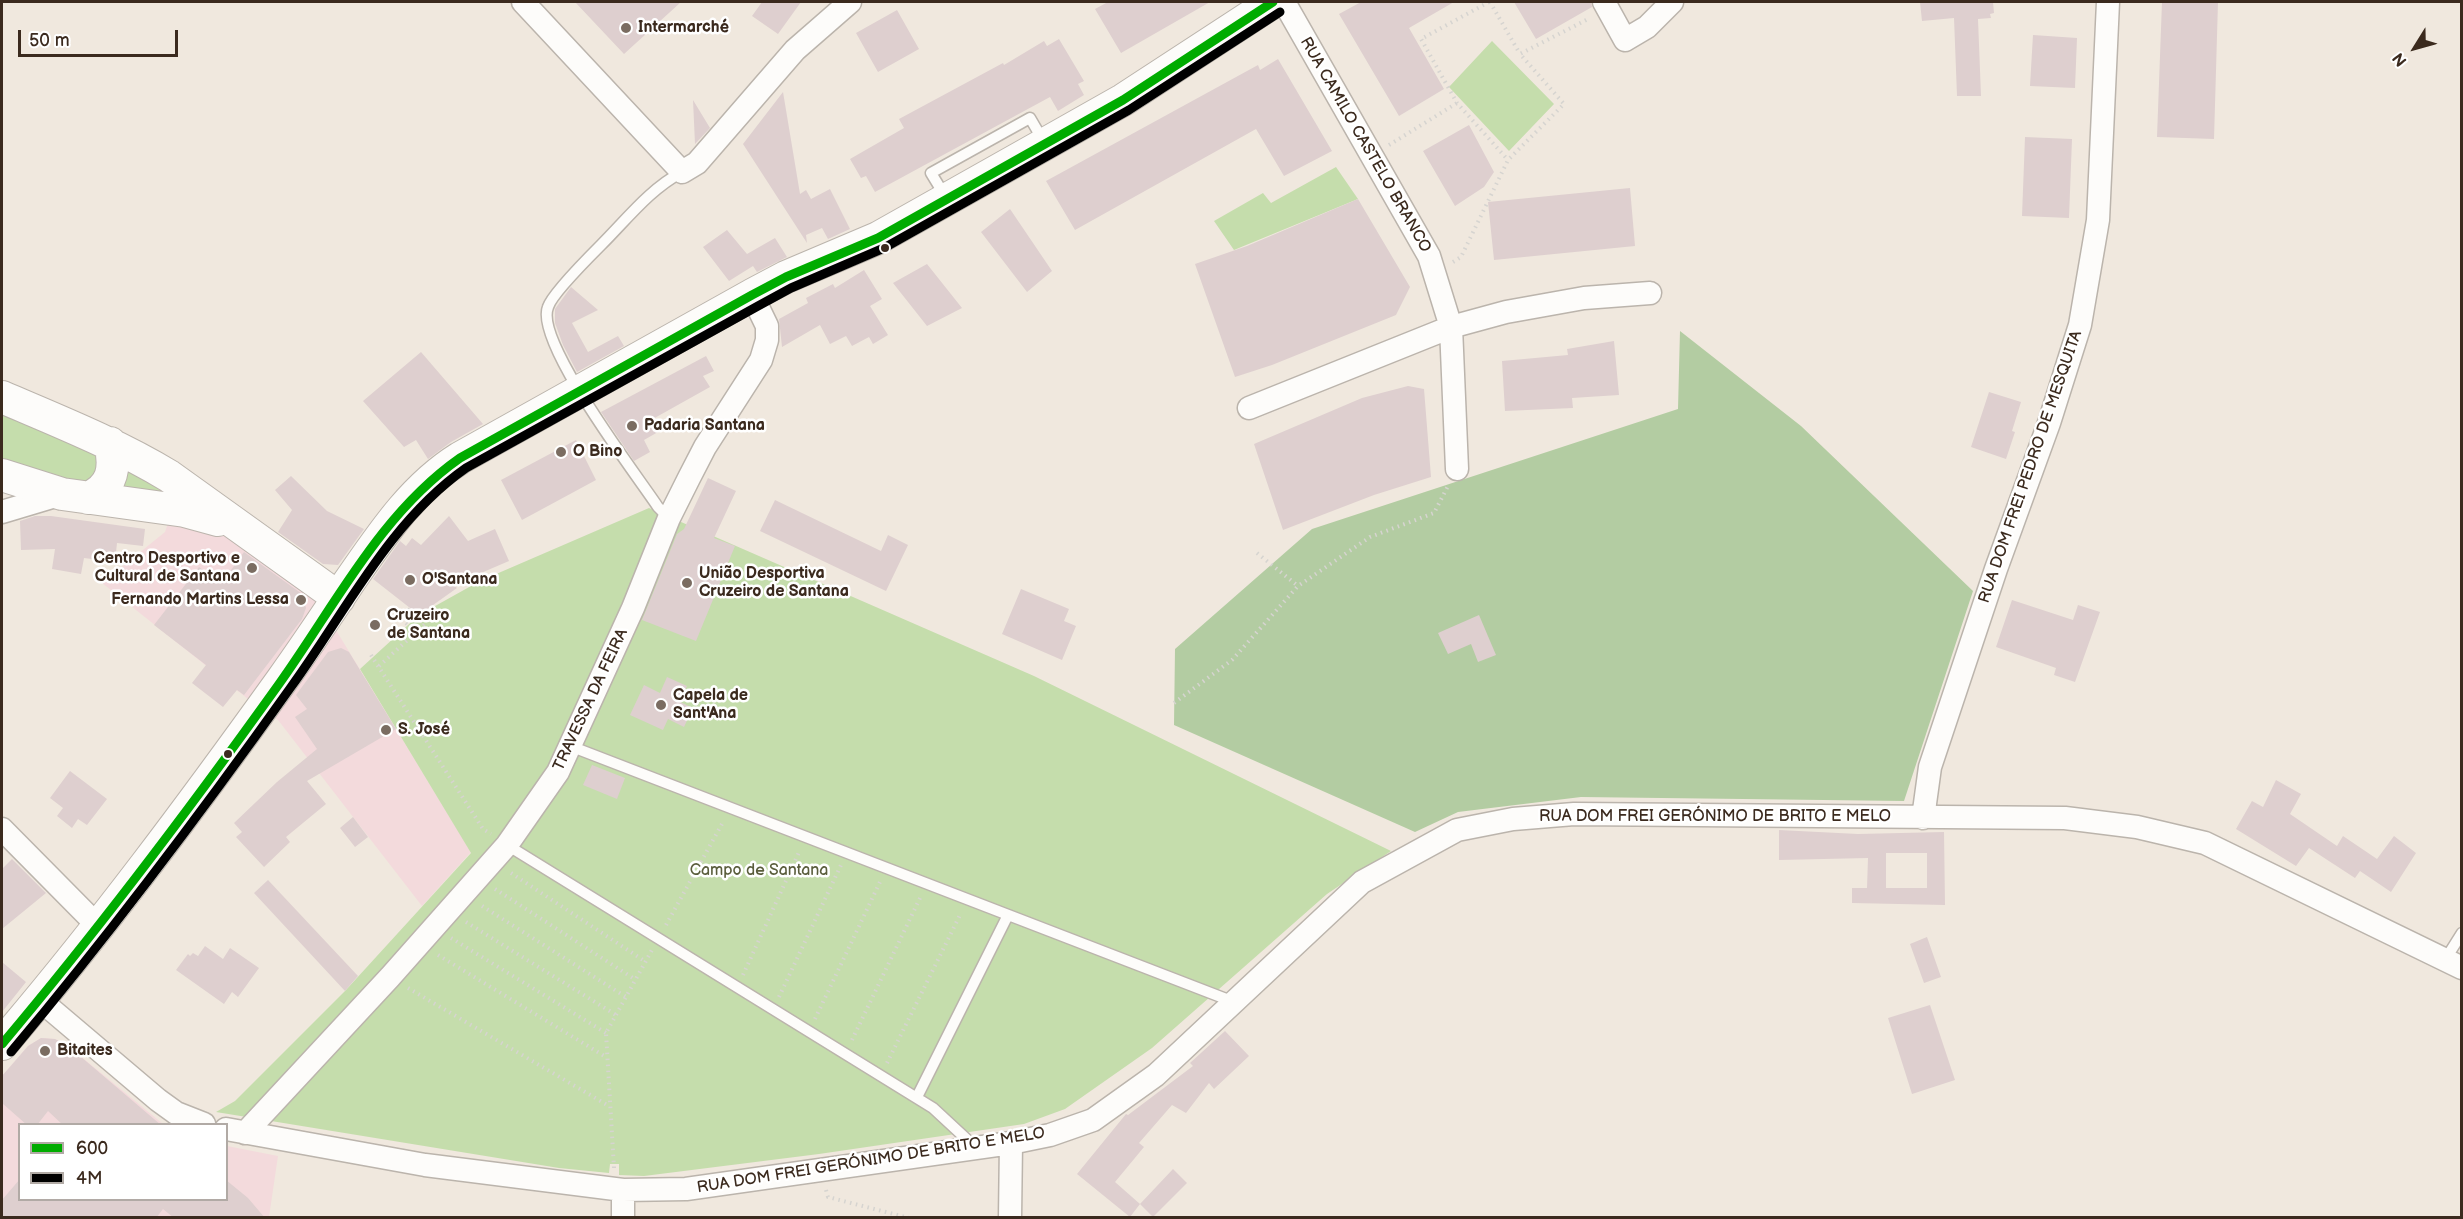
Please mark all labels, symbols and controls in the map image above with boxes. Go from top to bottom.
scale bar [21,18,182,56]
place label: Intermarché [638,18,729,38]
north arrow [2385,18,2445,78]
marker: Intermarché [619,21,633,35]
text: 50 m [29,30,70,51]
street label: RUA CAMILO CASTELO BRANCO [1295,34,1435,256]
text: N [2389,49,2411,70]
unlabelled marker [879,242,891,254]
street label: RUA DOM FREI PEDRO DE MESQUITA [1975,328,2087,606]
place label: Padaria Santana [644,416,765,436]
marker: Padaria Santana [625,419,639,433]
place label: O Bino [573,442,622,462]
marker: O Bino [554,445,568,459]
place label: Centro Desportivo e Cultural de Santana [93,549,240,587]
marker: Centro Desportivo e Cultural de Santana [245,561,259,575]
place label: União Desportiva Cruzeiro de Santana [699,564,849,602]
place label: O'Santana [422,570,498,590]
marker: O'Santana [403,573,417,587]
marker: União Desportiva Cruzeiro de Santana [680,576,694,590]
place label: Fernando Martins Lessa [111,590,289,610]
marker: Fernando Martins Lessa [294,593,308,607]
place label: Cruzeiro de Santana [387,606,470,644]
marker: Cruzeiro de Santana [368,618,382,632]
street label: TRAVESSA DA FEIRA [550,626,632,774]
place label: Capela de Sant'Ana [673,686,748,724]
marker: Capela de Sant'Ana [654,698,668,712]
place label: S. José [398,720,450,740]
marker: S. José [379,723,393,737]
unlabelled marker [222,748,234,760]
street label: RUA DOM FREI GERÓNIMO DE BRITO E MELO [1539,807,1891,827]
park label: Campo de Santana [690,861,828,881]
place label: Bitaites [57,1041,113,1061]
marker: Bitaites [38,1044,52,1058]
legend [18,1123,228,1201]
street label: RUA DOM FREI GERÓNIMO DE BRITO E MELO [696,1124,1046,1198]
text: 600 [76,1138,108,1159]
text: 4M [76,1168,103,1189]

